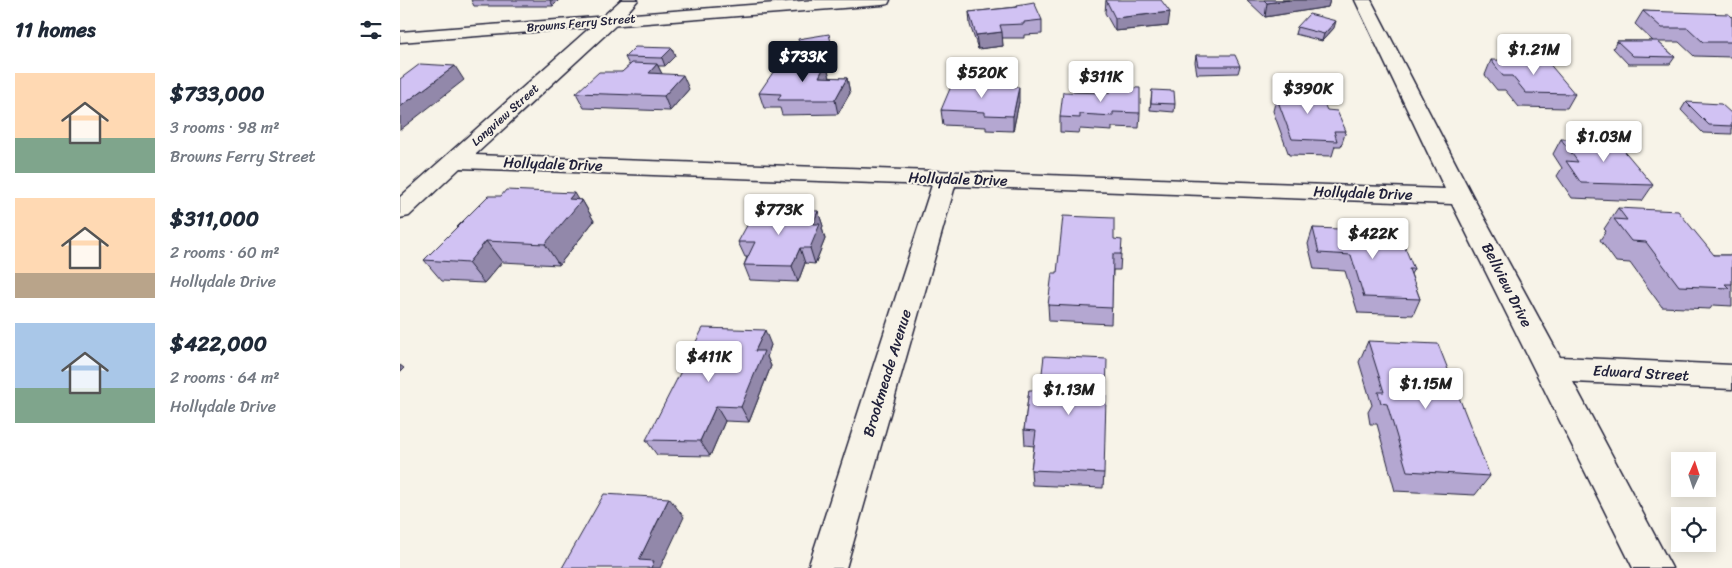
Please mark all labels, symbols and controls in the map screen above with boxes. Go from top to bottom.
street label: Browns Ferry Street [526,7,636,39]
text: 11 homes [15,11,96,49]
icon: filters [357,16,385,44]
pin: $1.21M [1493,34,1575,76]
text: $1.21M [1508,35,1560,64]
pin: $733K [768,41,838,83]
text: $733K [779,42,827,71]
pin: $520K [947,56,1017,99]
text: $520K [957,58,1007,87]
pin: $311K [1066,61,1136,103]
text: $311K [1079,62,1123,91]
pin: $390K [1273,72,1343,115]
text: $390K [1283,74,1333,103]
text: $733,000 [170,75,265,113]
street label: Longview Street [466,78,544,152]
icon: home [55,93,115,153]
text: 3 rooms · 98 m² [170,113,279,142]
pin: $1.03M [1563,120,1645,163]
text: $1.03M [1577,122,1631,151]
text: Browns Ferry Street [170,142,316,171]
street label: Hollydale Drive [503,149,603,179]
street label: Hollydale Drive [908,164,1008,194]
street label: Hollydale Drive [1313,178,1413,208]
pin: $773K [744,194,814,236]
text: $773K [755,195,803,224]
text: $311,000 [170,200,259,238]
icon: home [55,218,115,278]
pin: $422K [1338,218,1408,260]
text: $422K [1349,219,1397,248]
text: 2 rooms · 60 m² [170,238,280,267]
street label: Bellview Drive [1474,238,1540,332]
text: Hollydale Drive [170,267,276,296]
street label: Brookmeade Avenue [855,306,919,440]
text: $422,000 [170,325,267,363]
pin: $411K [674,340,744,383]
text: $411K [687,342,731,371]
icon: home [55,343,115,403]
street label: Edward Street [1592,358,1690,389]
text: 2 rooms · 64 m² [170,363,280,392]
pin: $1.15M [1385,368,1467,410]
text: $1.15M [1400,369,1452,398]
pin: $1.13M [1028,374,1110,416]
text: $1.13M [1043,375,1095,404]
text: Hollydale Drive [170,392,276,421]
north arrow [1671,452,1716,498]
map controls [1671,452,1716,552]
button: locate [1671,507,1716,552]

